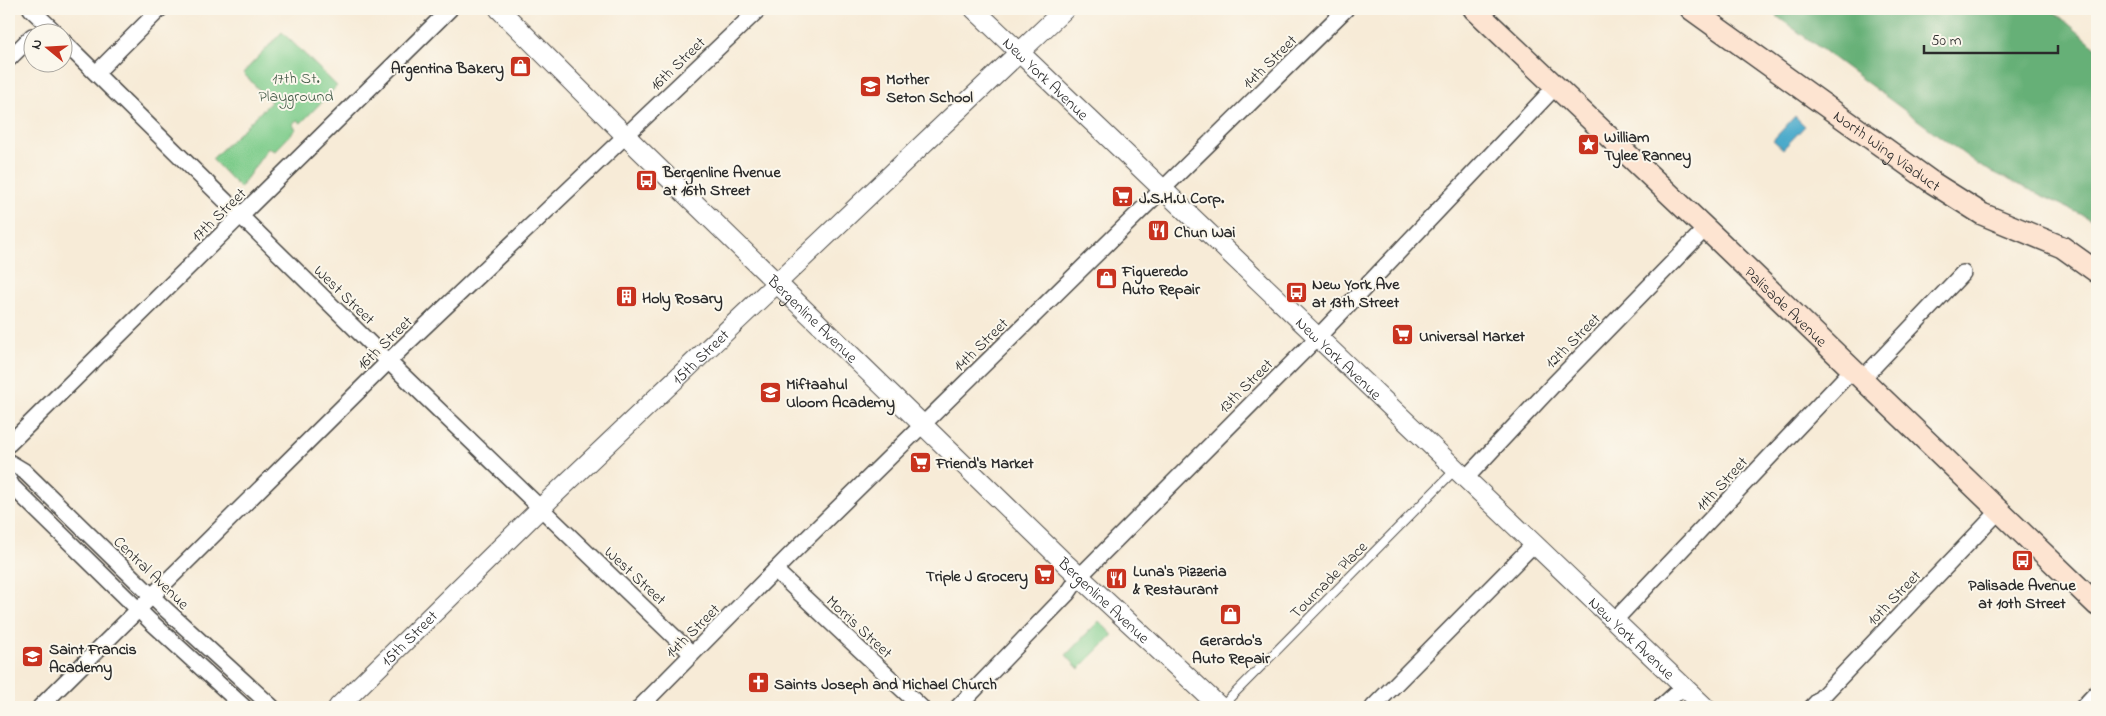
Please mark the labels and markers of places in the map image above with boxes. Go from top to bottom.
shop icon: Argentina Bakery [508,55,532,79]
place label: Argentina Bakery [391,57,504,82]
place label: Mother Seton School [886,68,973,110]
school or university icon: Mother Seton School [858,75,882,99]
place label: William Tylee Ranney [1604,126,1691,169]
place icon: William Tylee Ranney [1576,133,1600,157]
place label: Bergenline Avenue at 16th Street [662,161,781,203]
bus stop icon: Bergenline Avenue at 16th Street [635,168,659,192]
supermarket icon: J.S.H.U Corp. [1111,185,1135,209]
place label: J.S.H.U Corp. [1139,187,1225,211]
restaurant icon: Chun Wai [1146,219,1170,243]
place label: Chun Wai [1174,221,1235,245]
place label: Figueredo Auto Repair [1121,260,1201,302]
shop icon: Figueredo Auto Repair [1094,267,1118,291]
place label: New York Ave at 13th Street [1312,273,1400,315]
bus stop icon: New York Ave at 13th Street [1284,280,1308,304]
building icon: Holy Rosary [614,285,638,309]
place label: Holy Rosary [642,287,723,312]
supermarket icon: Universal Market [1391,323,1415,347]
place label: Universal Market [1419,325,1526,349]
place label: Miftaahul Uloom Academy [786,373,895,416]
school or university icon: Miftaahul Uloom Academy [758,380,782,404]
supermarket icon: Friend's Market [908,450,932,474]
place label: Friend's Market [935,452,1034,476]
bus stop icon: Palisade Avenue at 10th Street [2010,548,2034,572]
place label: Luna's Pizzeria & Restaurant [1132,560,1227,602]
supermarket icon: Triple J Grocery [1032,563,1056,587]
place label: Triple J Grocery [926,565,1028,590]
restaurant icon: Luna's Pizzeria & Restaurant [1105,567,1129,591]
place label: Palisade Avenue at 10th Street [1968,574,2076,616]
shop icon: Gerardo's Auto Repair [1219,603,1243,627]
place label: Gerardo's Auto Repair [1192,629,1271,671]
place label: Saint Francis Academy [49,638,137,681]
school or university icon: Saint Francis Academy [21,645,45,669]
church icon: Saints Joseph and Michael Church [746,671,770,695]
place label: Saints Joseph and Michael Church [774,673,997,697]

